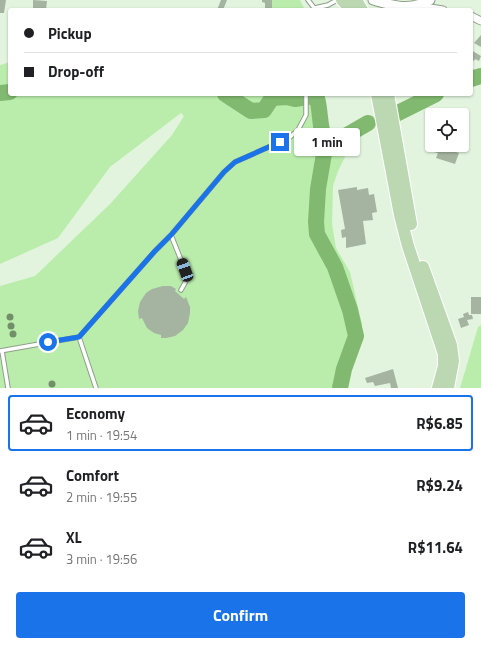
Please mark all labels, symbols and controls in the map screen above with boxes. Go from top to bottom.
text: Pickup [48,22,92,45]
text: Drop-off [48,60,104,83]
map controls [425,108,469,152]
button: locate [425,108,469,152]
callout: 1 min [294,128,360,156]
text: 1 min [311,132,343,152]
route end [271,133,289,151]
car [175,257,195,283]
route start [39,333,57,351]
text: Economy [66,402,125,425]
icon: car [18,405,54,441]
text: R$6.85 [416,412,463,435]
text: 1 min · 19:54 [66,425,137,445]
text: Comfort [66,464,119,487]
icon: car [18,467,54,503]
text: R$9.24 [416,474,463,497]
text: 2 min · 19:55 [66,487,137,507]
text: XL [66,526,82,549]
icon: car [18,529,54,565]
text: R$11.64 [408,536,463,559]
text: 3 min · 19:56 [66,549,137,569]
button: Confirm [16,592,465,638]

